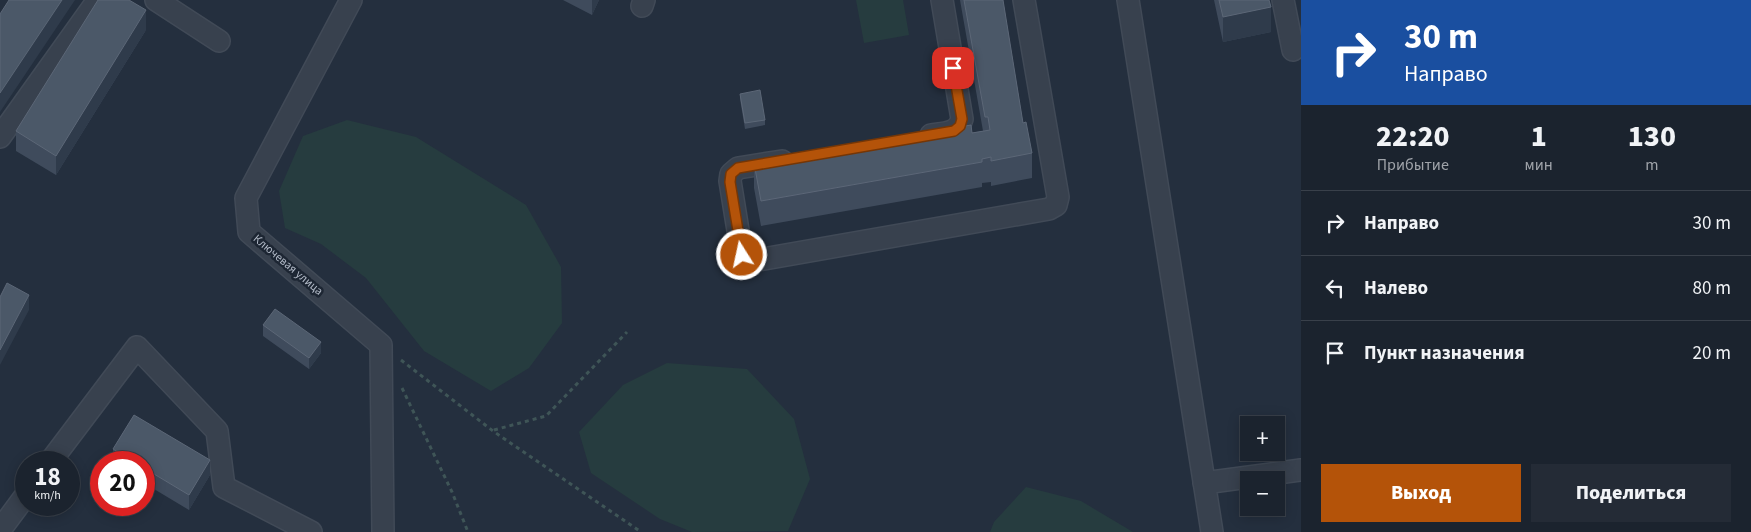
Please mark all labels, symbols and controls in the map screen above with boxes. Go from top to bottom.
text: 30 m [1404,12,1478,62]
icon: right [1321,20,1386,85]
pin [932,47,974,89]
icon: arrive [939,54,967,82]
text: Направо [1404,58,1488,90]
text: 22:20 [1376,115,1449,158]
text: 1 [1531,115,1547,158]
text: 130 [1628,115,1676,158]
text: Прибытие [1377,154,1449,176]
text: мин [1525,154,1553,176]
text: m [1645,154,1659,176]
icon: right [1321,209,1349,237]
text: Направо [1364,210,1439,237]
text: 30 m [1693,210,1731,237]
position arrow [715,228,767,280]
street label: Ключевая улица [249,231,327,299]
icon: left [1321,274,1349,302]
text: Налево [1364,275,1428,302]
text: 80 m [1693,275,1731,302]
icon: arrive [1321,339,1349,367]
text: Пункт назначения [1364,340,1525,367]
text: 20 m [1693,340,1731,367]
map controls [1240,416,1285,516]
button: + [1240,416,1285,461]
speed limit sign: 20 [90,451,155,516]
text: 18 [34,459,61,495]
button: Выход [1321,464,1521,522]
button: Поделиться [1531,464,1731,522]
button: − [1240,471,1285,516]
text: km/h [34,487,61,504]

